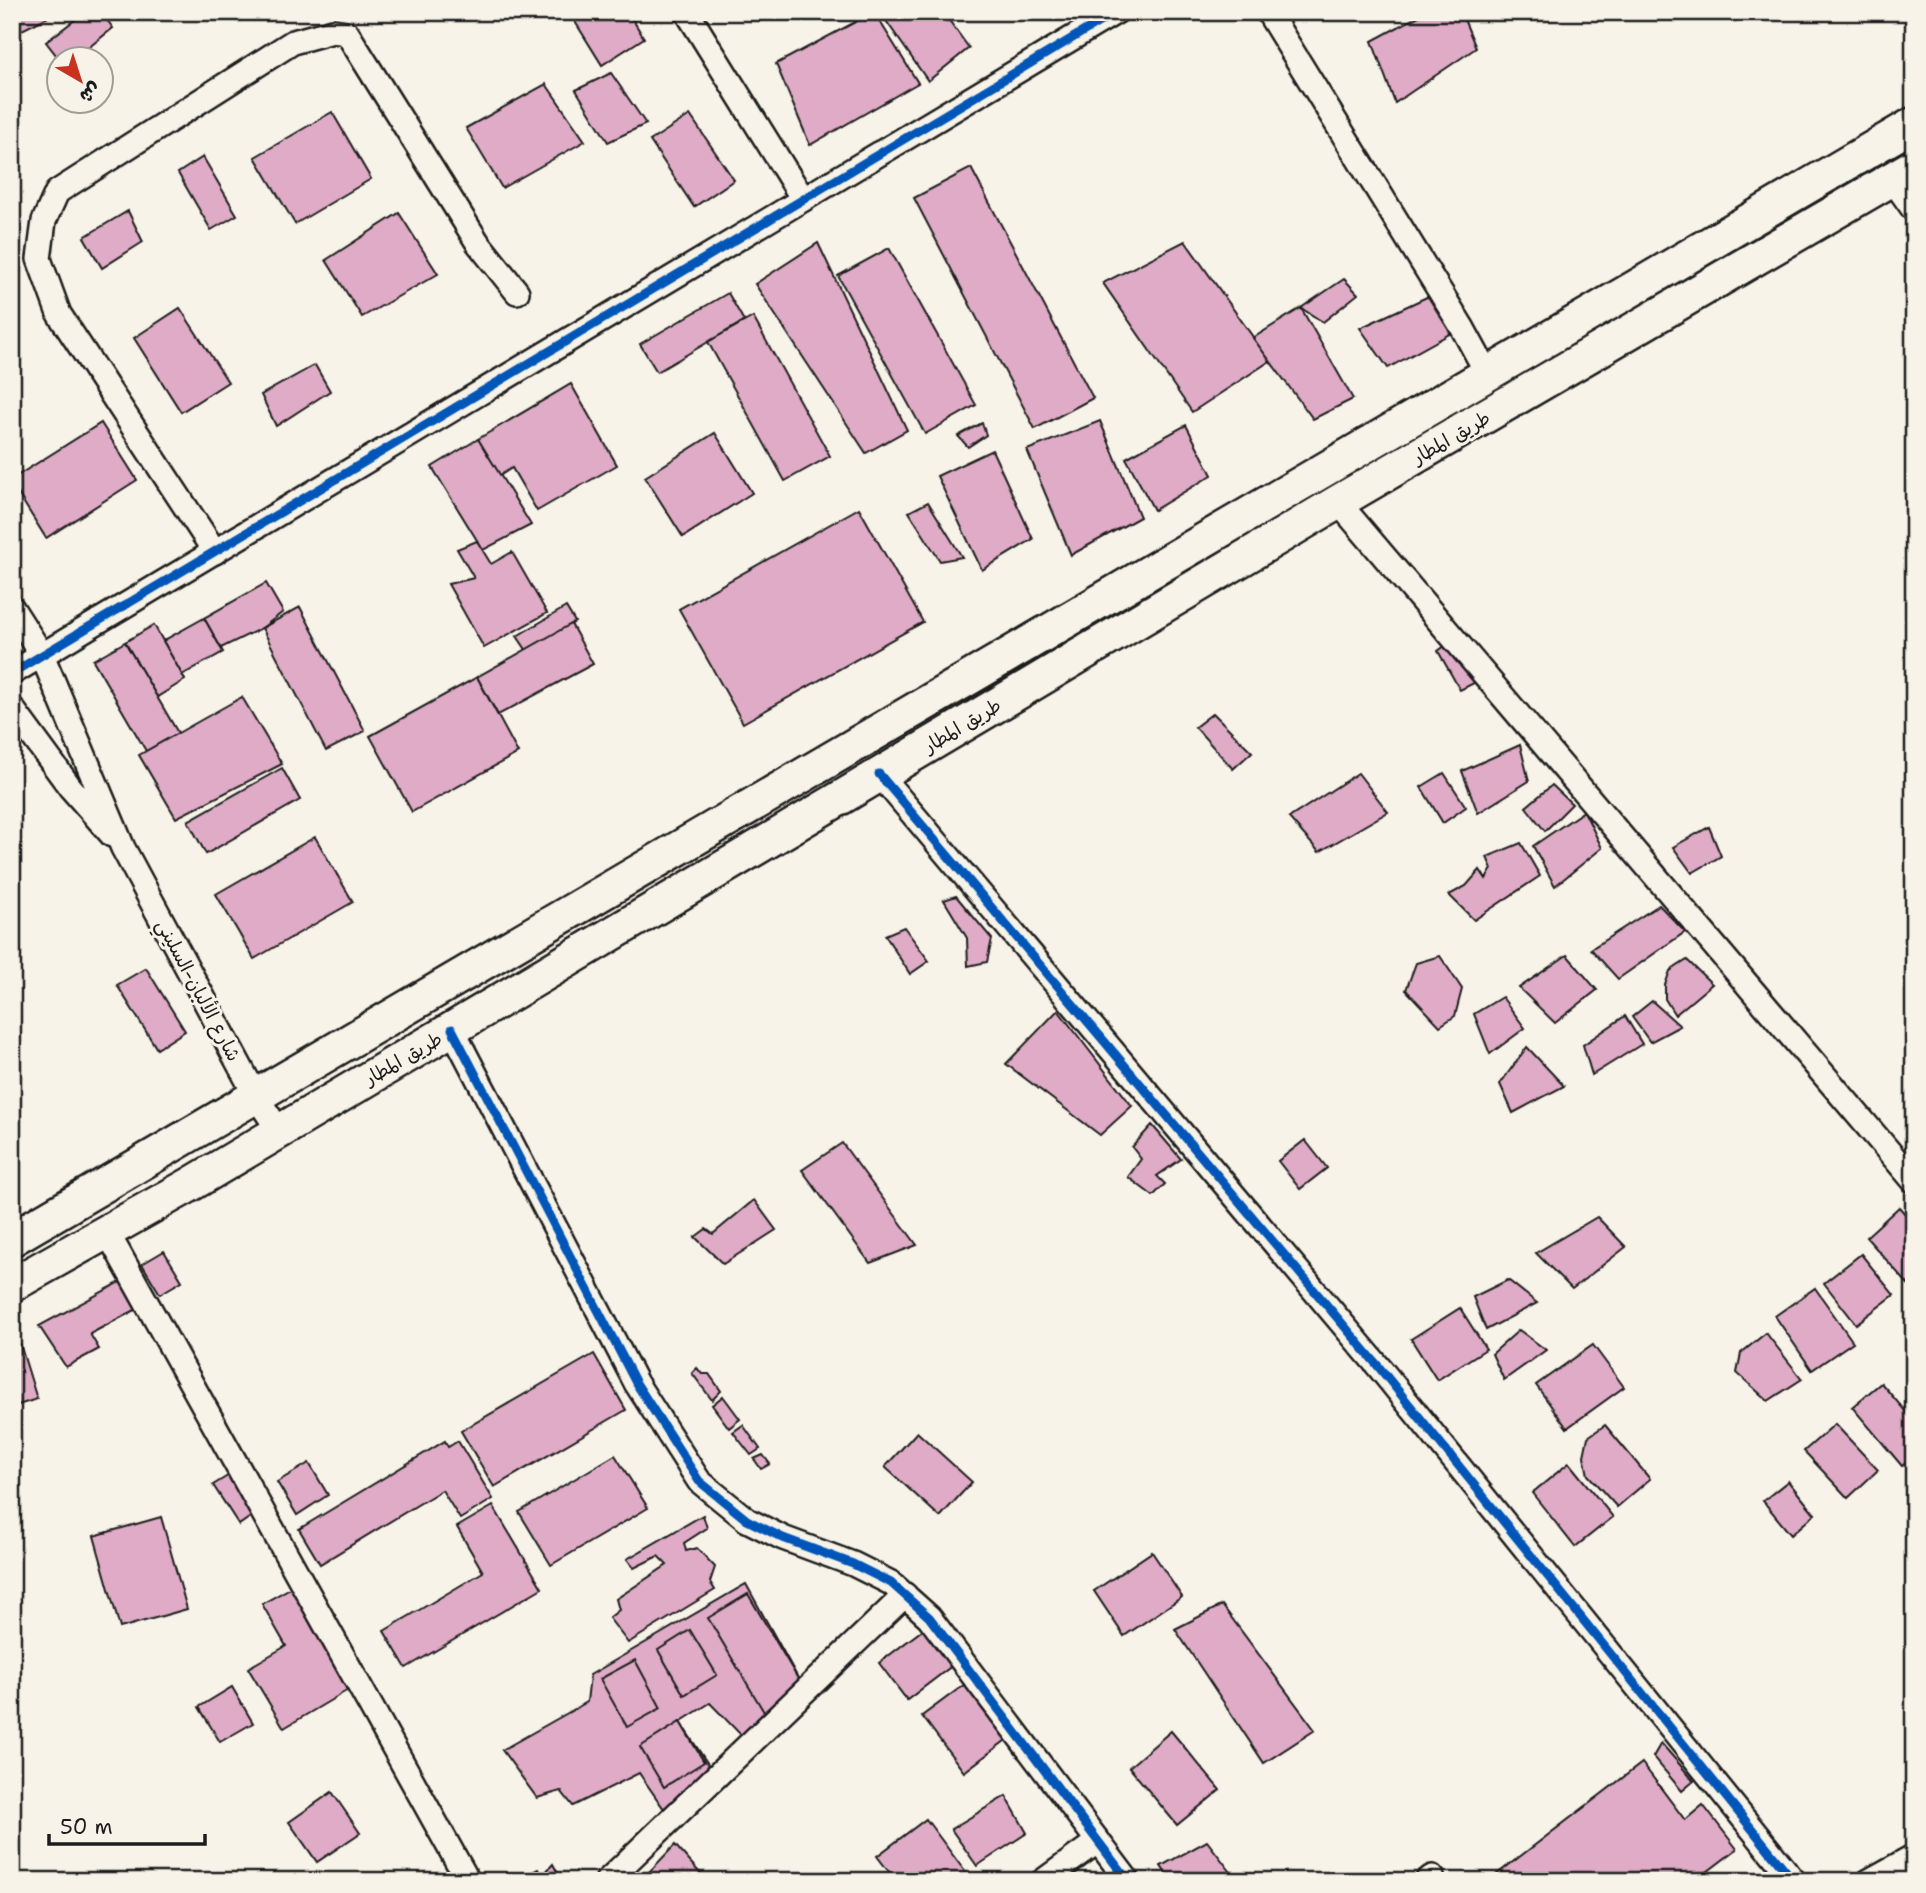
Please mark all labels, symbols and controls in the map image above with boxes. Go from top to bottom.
north arrow [46,46,116,116]
text: ش [74,77,106,109]
street label: طريق المطار [1406,405,1495,471]
street label: طريق المطار [917,693,1006,759]
street label: شارع الألبان-السليني [147,915,247,1067]
street label: طريق المطار [358,1026,447,1092]
scale bar [49,1802,205,1846]
text: 50 m [60,1813,113,1841]

